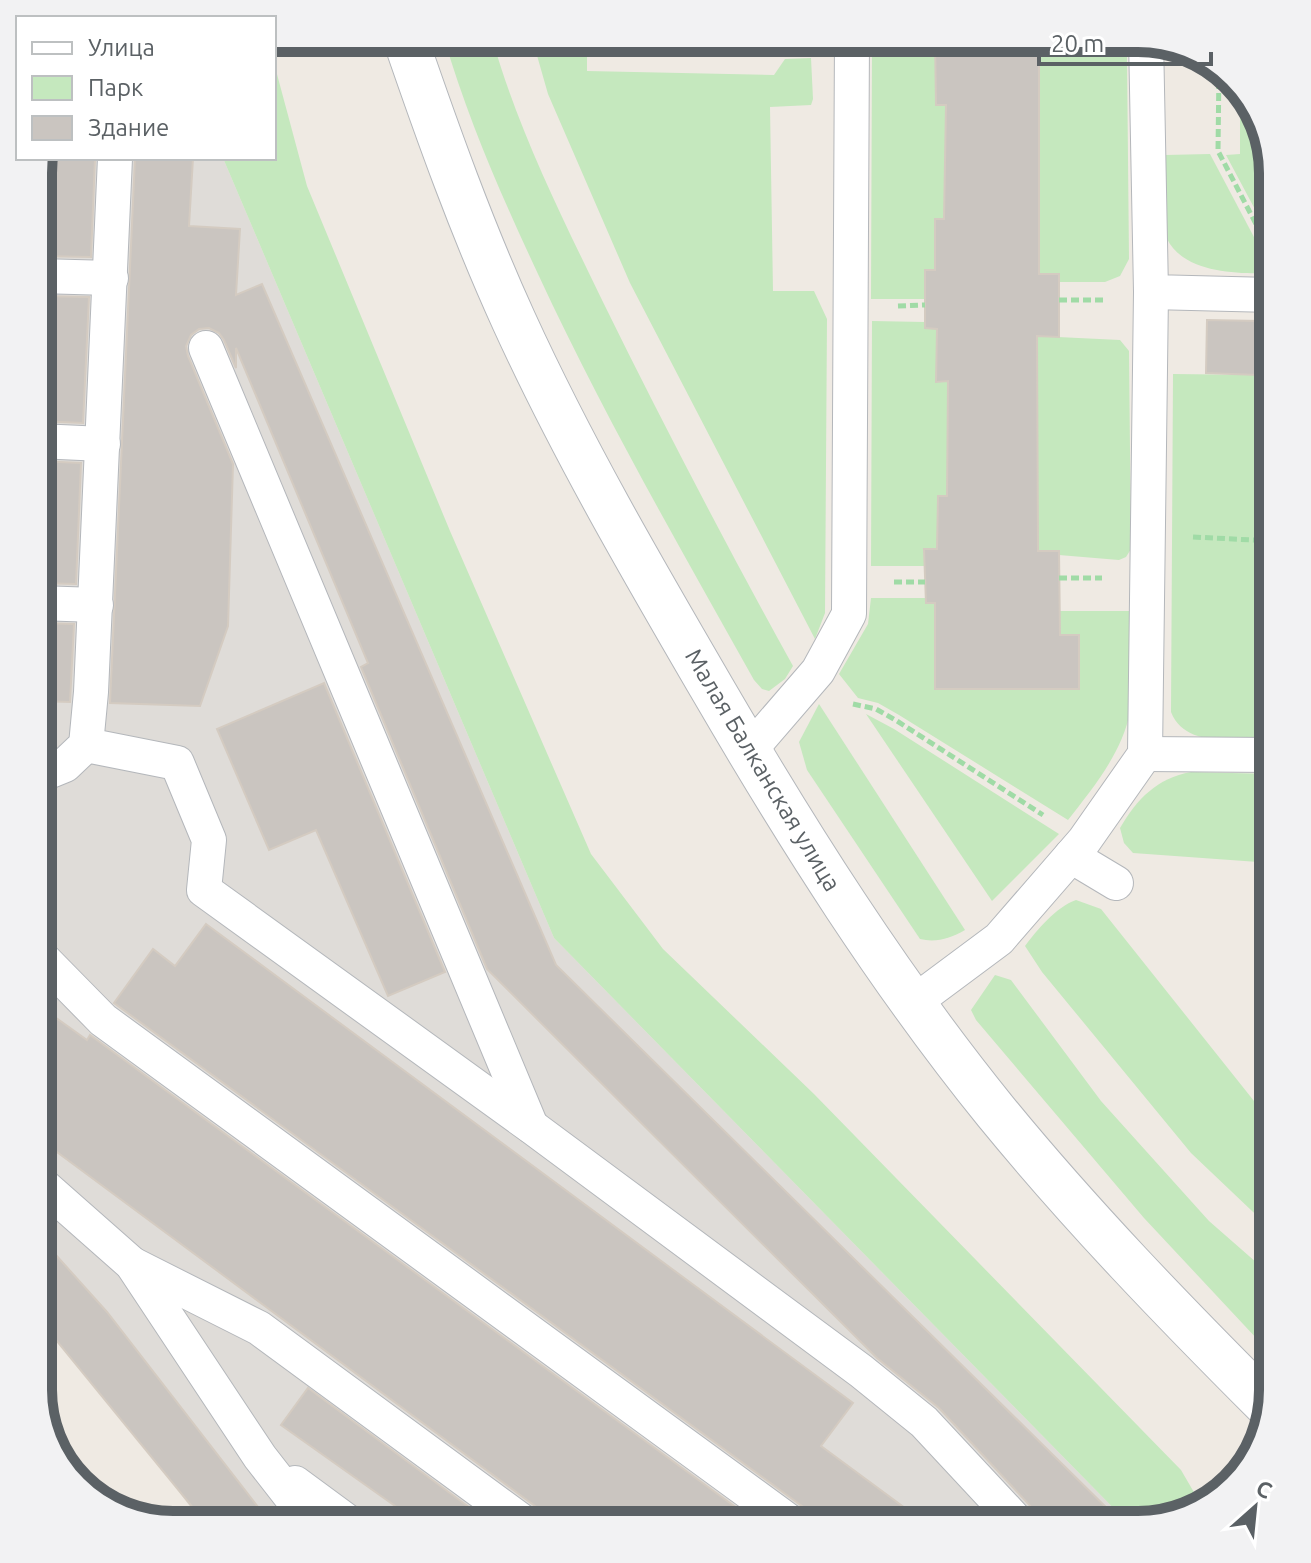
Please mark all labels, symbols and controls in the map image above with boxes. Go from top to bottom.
legend [16,16,276,160]
scale bar [1039,16,1211,66]
text: 20 m [1051,30,1104,57]
text: Улица [88,34,155,61]
text: Парк [88,74,143,101]
text: Здание [88,114,169,141]
street label: Малая Балканская улица [680,644,846,896]
north arrow [1215,1467,1295,1547]
text: С [1252,1474,1276,1503]

